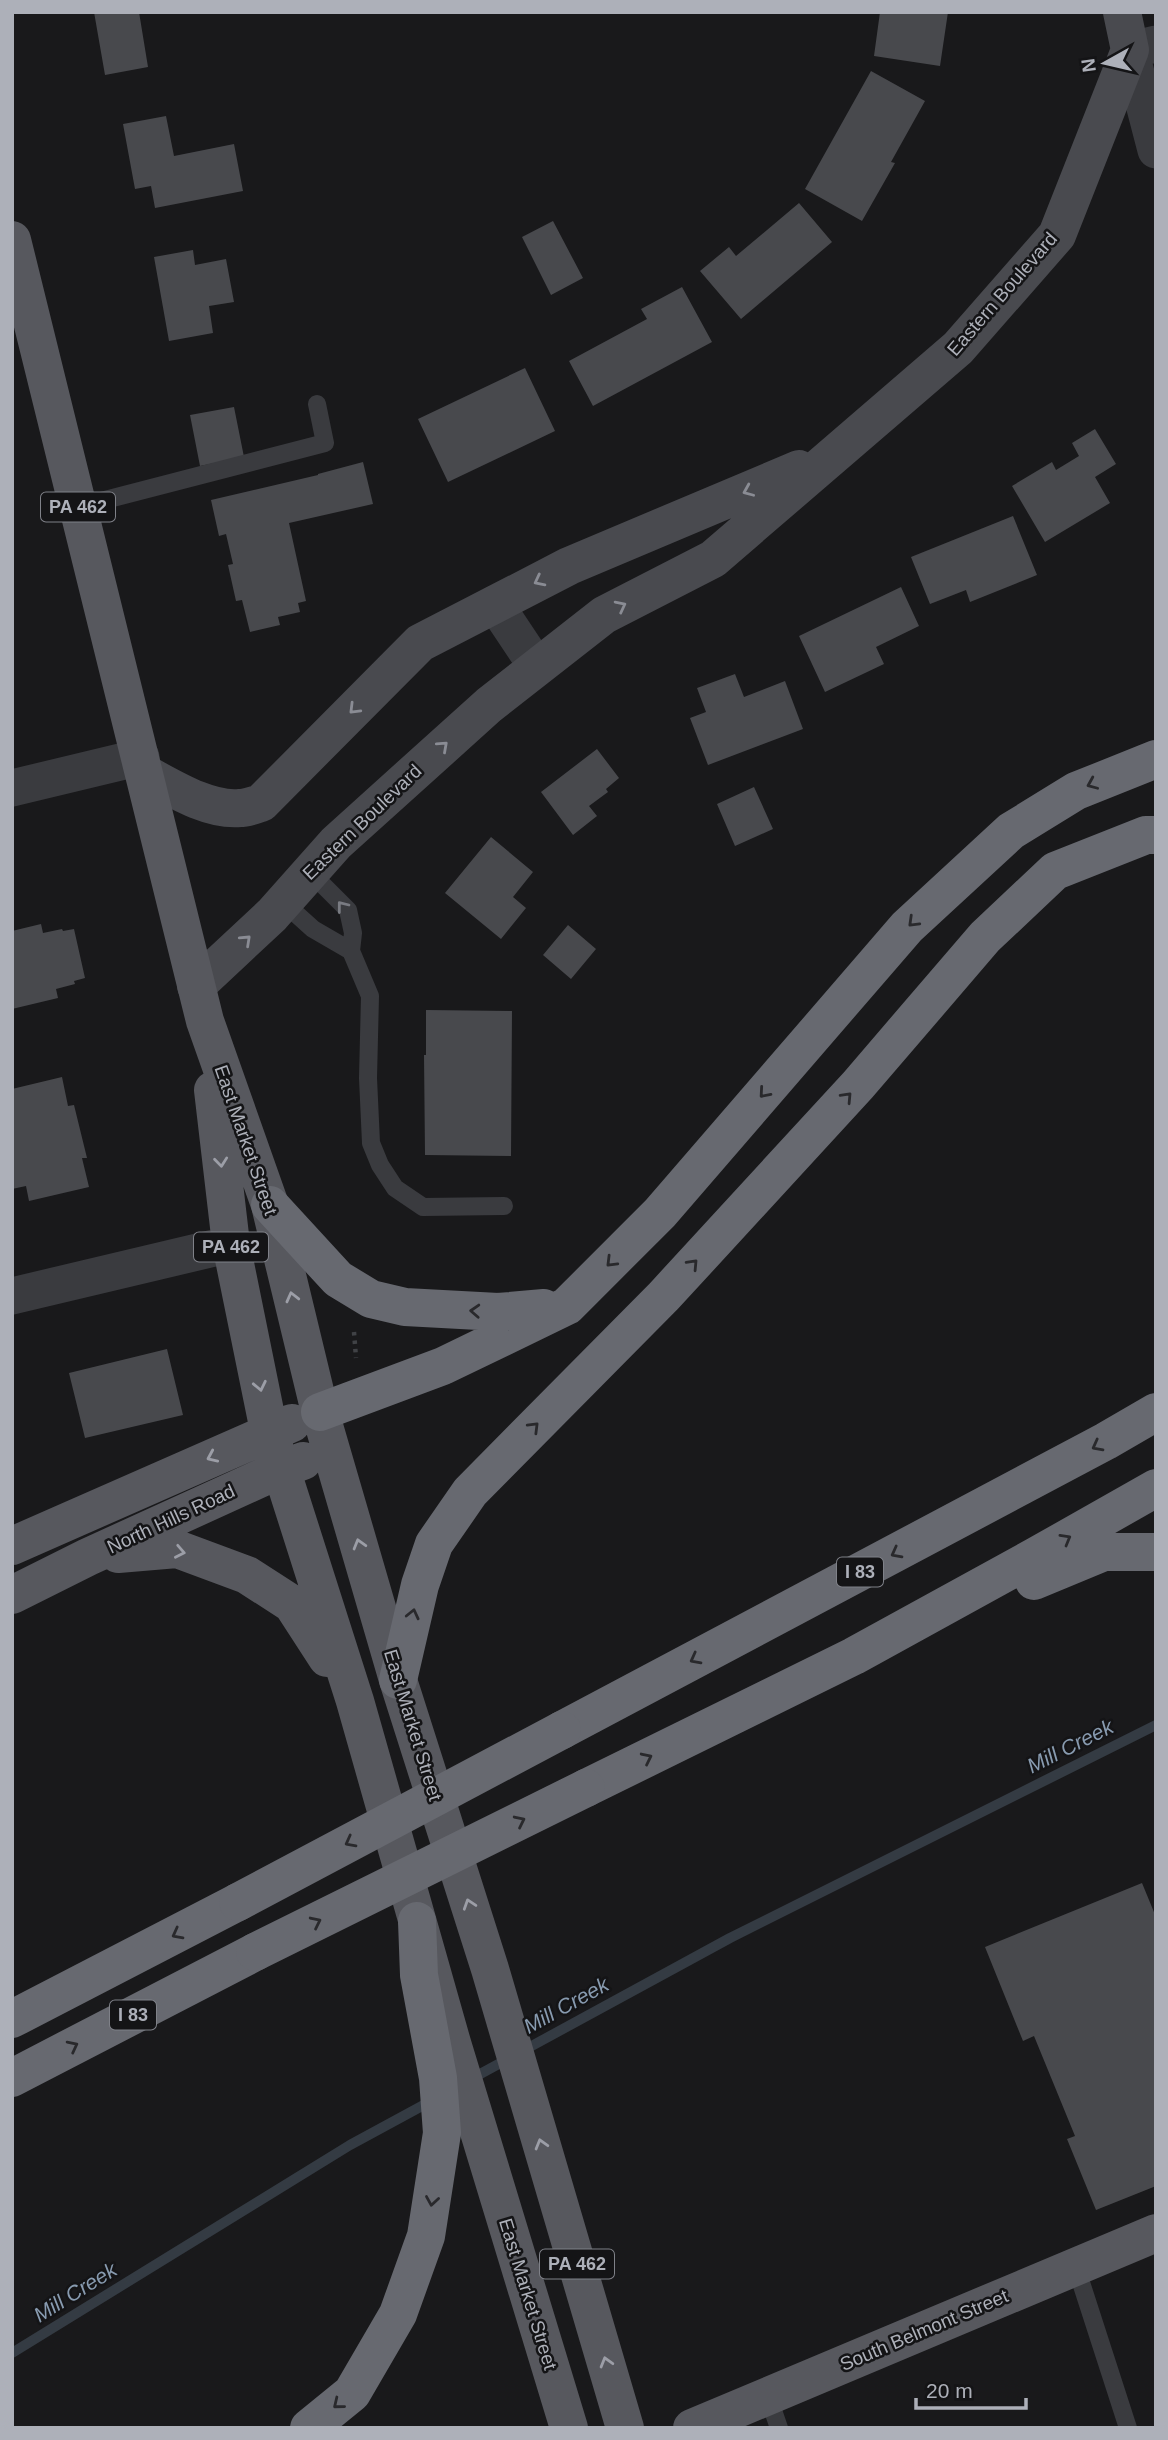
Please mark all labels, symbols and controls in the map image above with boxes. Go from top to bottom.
north arrow [1070,28,1140,98]
text: N [1077,57,1100,74]
street label: Eastern Boulevard [943,228,1061,360]
one-way arrow [743,483,755,497]
road number: PA 462 [41,492,115,522]
one-way arrow [534,573,546,587]
one-way arrow [614,600,626,614]
one-way arrow [350,701,362,713]
one-way arrow [435,742,448,754]
street label: Eastern Boulevard [298,760,426,884]
one-way arrow [1087,776,1100,790]
one-way arrow [337,902,350,914]
one-way arrow [908,913,921,926]
one-way arrow [238,935,251,948]
street label: East Market Street [210,1062,282,1218]
one-way arrow [760,1085,772,1098]
one-way arrow [839,1092,852,1105]
one-way arrow [214,1156,229,1168]
road number: PA 462 [194,1232,268,1262]
one-way arrow [607,1253,620,1266]
one-way arrow [685,1259,698,1272]
one-way arrow [286,1292,301,1304]
one-way arrow [469,1304,480,1319]
one-way arrow [251,1380,266,1392]
one-way arrow [526,1422,539,1435]
one-way arrow [1092,1438,1104,1452]
one-way arrow [207,1449,219,1463]
street label: North Hills Road [104,1480,238,1558]
one-way arrow [1059,1534,1071,1547]
one-way arrow [352,1538,367,1550]
one-way arrow [174,1544,186,1559]
one-way arrow [891,1545,903,1558]
road number: I 83 [837,1558,883,1587]
one-way arrow [405,1608,419,1620]
street label: East Market Street [380,1647,446,1804]
one-way arrow [690,1651,702,1665]
water label: Mill Creek [1023,1714,1118,1777]
one-way arrow [640,1752,652,1766]
one-way arrow [513,1815,525,1829]
one-way arrow [345,1834,357,1847]
one-way arrow [463,1898,477,1911]
one-way arrow [309,1916,321,1930]
one-way arrow [172,1925,184,1939]
water label: Mill Creek [520,1972,614,2038]
road number: I 83 [110,2000,156,2029]
one-way arrow [66,2041,78,2055]
one-way arrow [535,2138,550,2150]
one-way arrow [424,2195,439,2207]
street label: East Market Street [495,2216,561,2373]
road number: PA 462 [540,2250,614,2278]
water label: Mill Creek [29,2257,122,2326]
street label: South Belmont Street [837,2285,1012,2375]
one-way arrow [599,2357,614,2369]
scale bar [916,2366,1026,2410]
text: 20 m [926,2379,973,2402]
one-way arrow [334,2396,347,2408]

